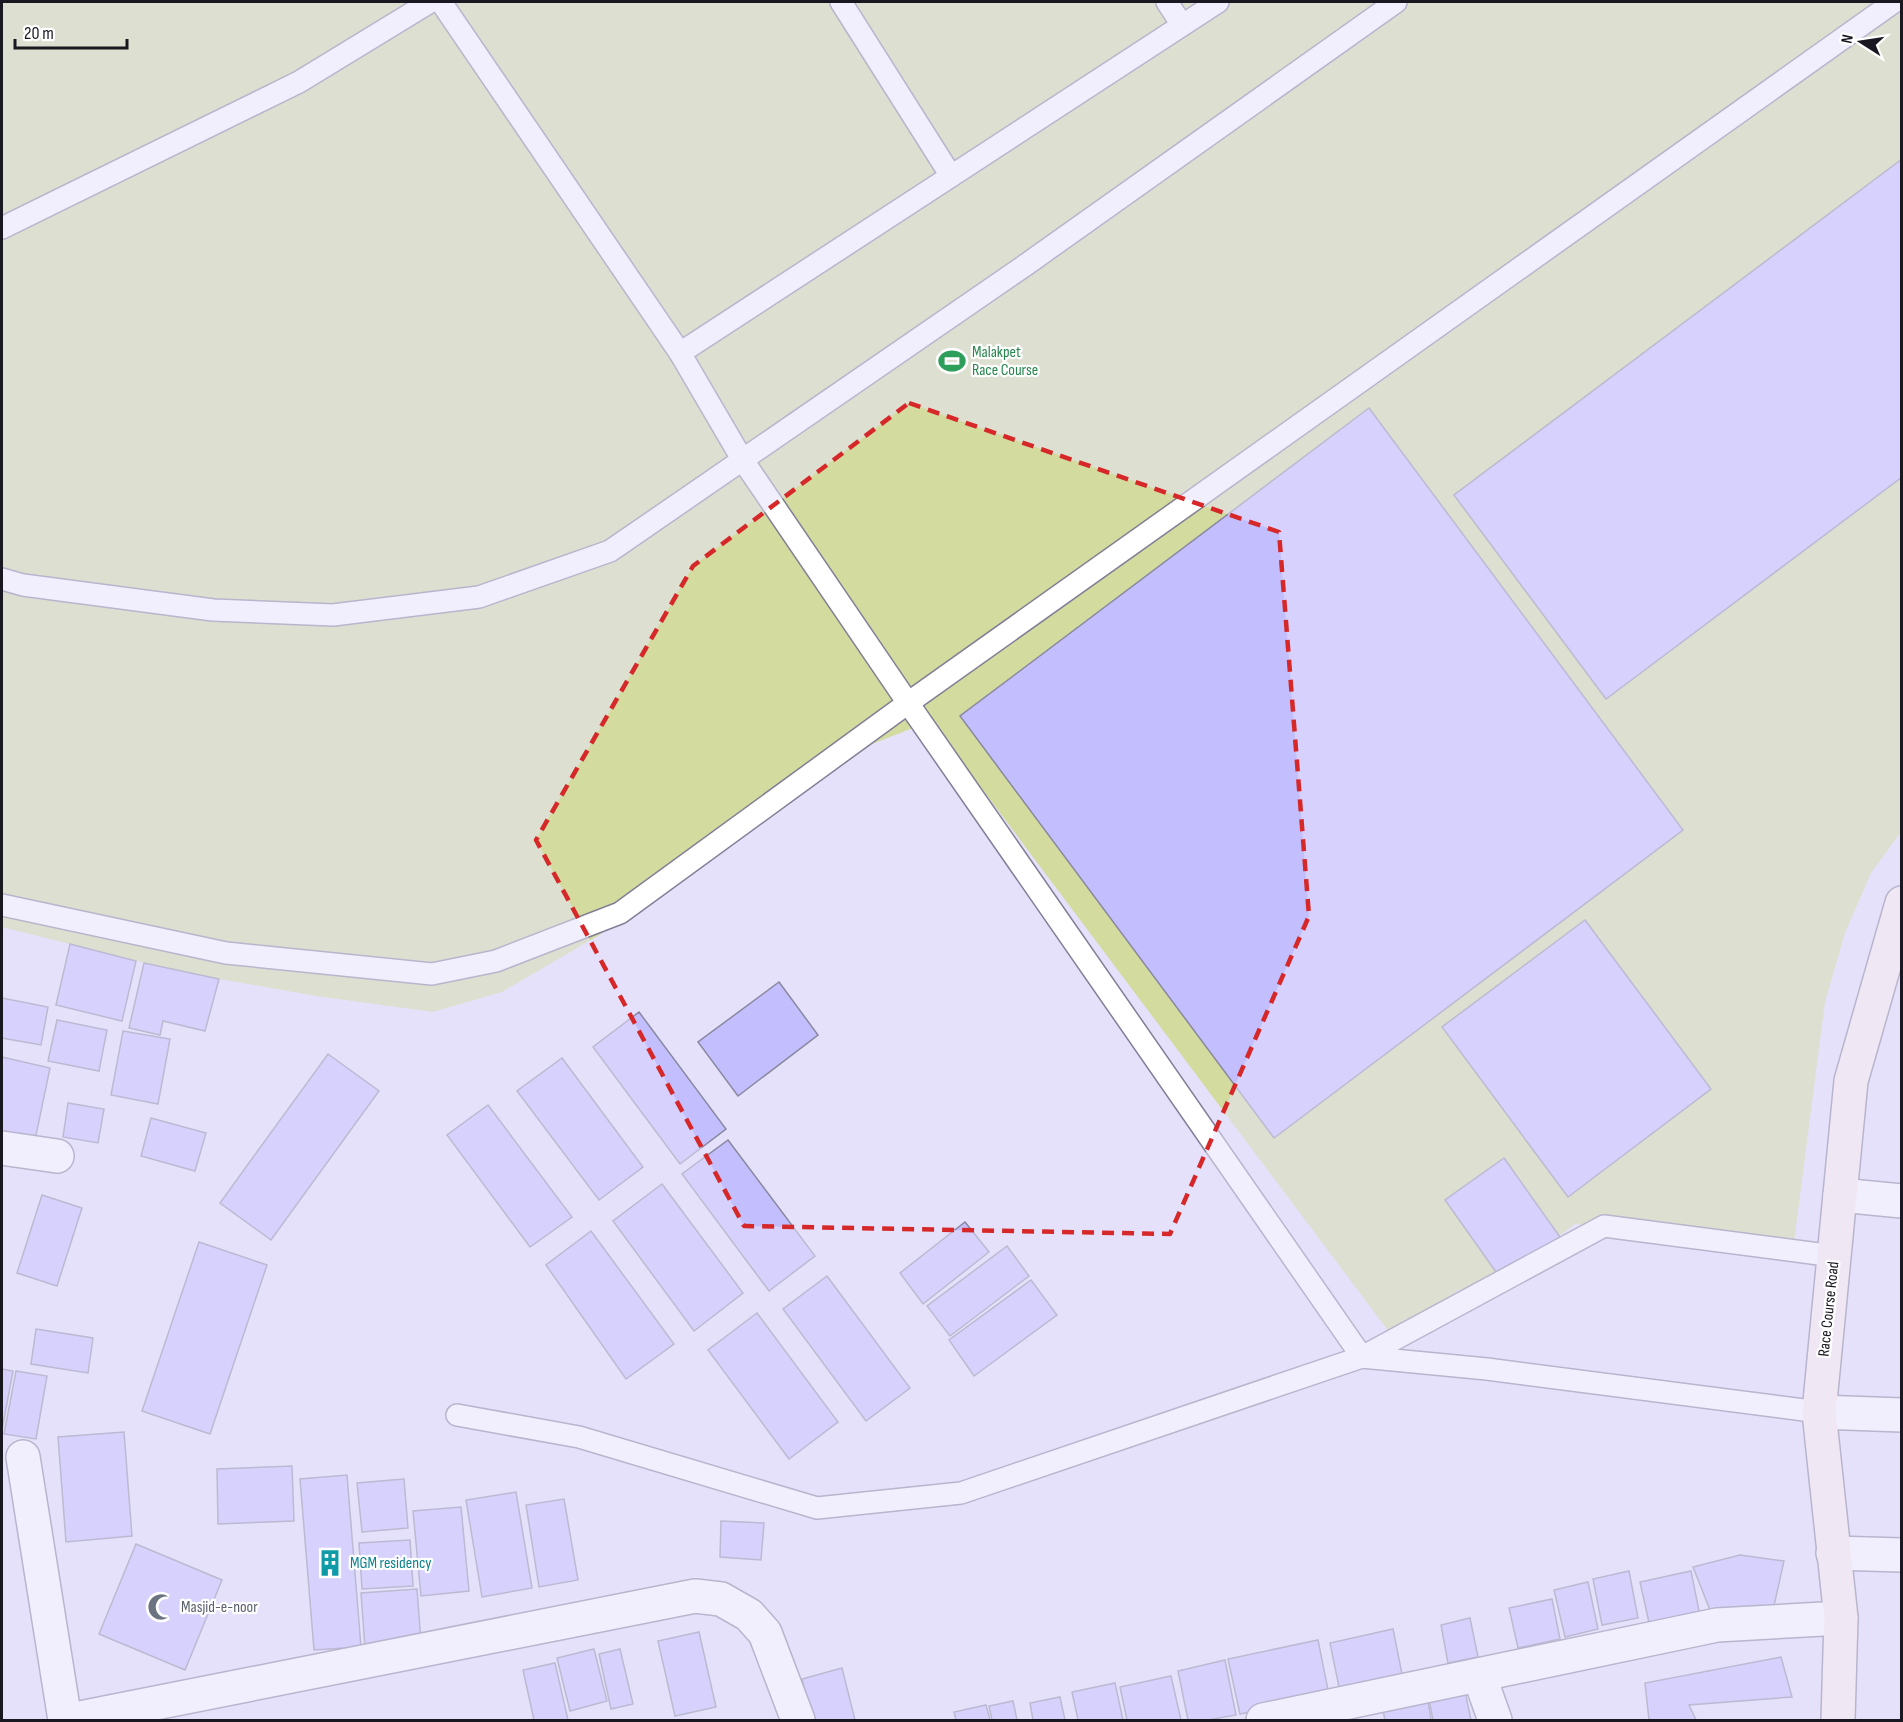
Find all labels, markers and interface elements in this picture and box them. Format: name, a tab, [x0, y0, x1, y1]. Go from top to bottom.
scale bar	[15, 12, 128, 50]
north arrow	[1831, 12, 1891, 72]
text: 20 m	[24, 23, 54, 44]
text: N	[1838, 33, 1858, 45]
place label: Malakpet Race Course	[972, 343, 1038, 380]
sports icon: Malakpet Race Course	[937, 346, 967, 376]
street label: Race Course Road	[1815, 1261, 1843, 1357]
building icon: MGM residency	[315, 1548, 345, 1578]
place label: MGM residency	[350, 1554, 432, 1573]
mosque icon: Masjid-e-noor	[146, 1592, 176, 1622]
place label: Masjid-e-noor	[181, 1598, 258, 1617]

